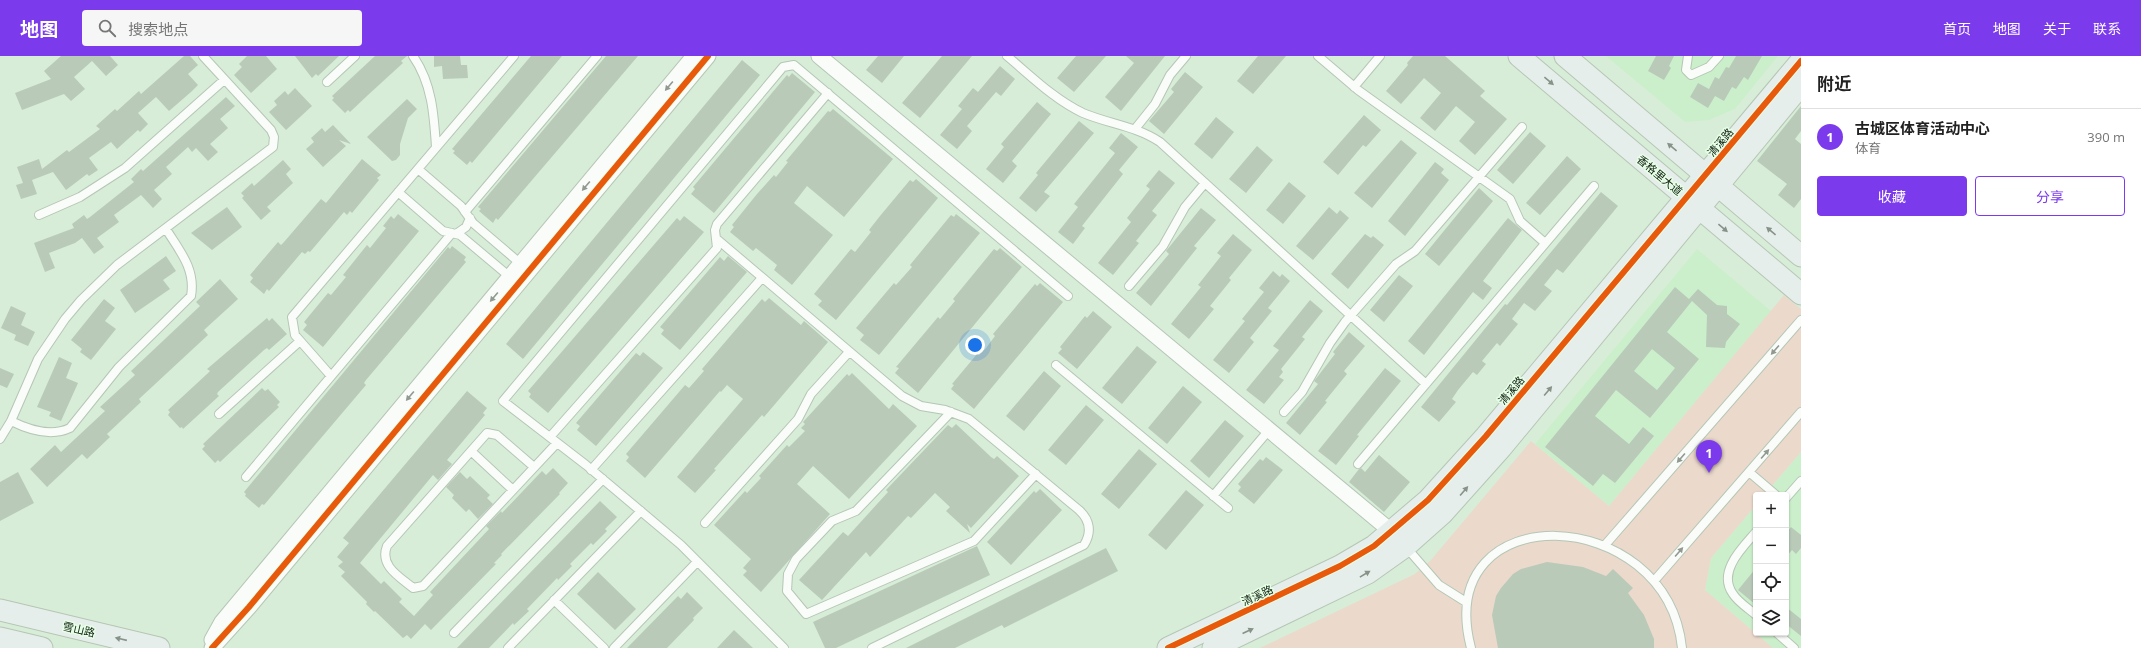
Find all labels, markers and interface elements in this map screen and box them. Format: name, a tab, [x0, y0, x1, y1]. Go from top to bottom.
search box	[82, 10, 362, 46]
text: 地图	[20, 16, 58, 42]
icon: search	[96, 17, 118, 39]
text: 搜索地点	[128, 19, 188, 39]
text: 首页	[1943, 19, 1971, 38]
text: 地图	[1993, 19, 2021, 38]
text: 关于	[2043, 19, 2071, 38]
text: 联系	[2093, 19, 2121, 38]
text: 附近	[1817, 72, 1851, 95]
one-way arrow	[1545, 76, 1554, 85]
one-way arrow	[664, 81, 673, 91]
text: 古城区体育活动中心	[1855, 118, 1990, 138]
street label: 清溪路	[1704, 125, 1736, 159]
text: 1	[1826, 128, 1834, 146]
text: 390 m	[2087, 128, 2125, 146]
text: 体育	[1855, 139, 1881, 157]
one-way arrow	[1667, 142, 1677, 151]
street label: 香格里大道	[1634, 152, 1686, 198]
button: 收藏	[1817, 176, 1967, 216]
button: 分享	[1975, 176, 2125, 216]
one-way arrow	[581, 181, 590, 191]
one-way arrow	[1718, 224, 1729, 233]
one-way arrow	[1766, 226, 1777, 235]
one-way arrow	[489, 291, 498, 302]
your location	[965, 335, 985, 355]
one-way arrow	[1771, 344, 1780, 355]
street label: 清溪路	[1495, 373, 1527, 407]
one-way arrow	[1543, 386, 1552, 397]
one-way arrow	[406, 391, 415, 402]
pin: 1	[1696, 440, 1722, 473]
one-way arrow	[1760, 449, 1769, 459]
one-way arrow	[1676, 453, 1685, 463]
one-way arrow	[1459, 486, 1468, 496]
map controls	[1753, 492, 1789, 636]
button: +	[1753, 492, 1789, 528]
button: −	[1753, 528, 1789, 564]
one-way arrow	[1675, 547, 1684, 557]
button: locate	[1753, 564, 1789, 600]
one-way arrow	[1359, 571, 1371, 578]
street label: 清溪路	[1239, 581, 1275, 609]
button: layers	[1753, 600, 1789, 636]
street label: 雪山路	[61, 618, 97, 640]
one-way arrow	[1242, 628, 1254, 634]
one-way arrow	[115, 636, 127, 642]

